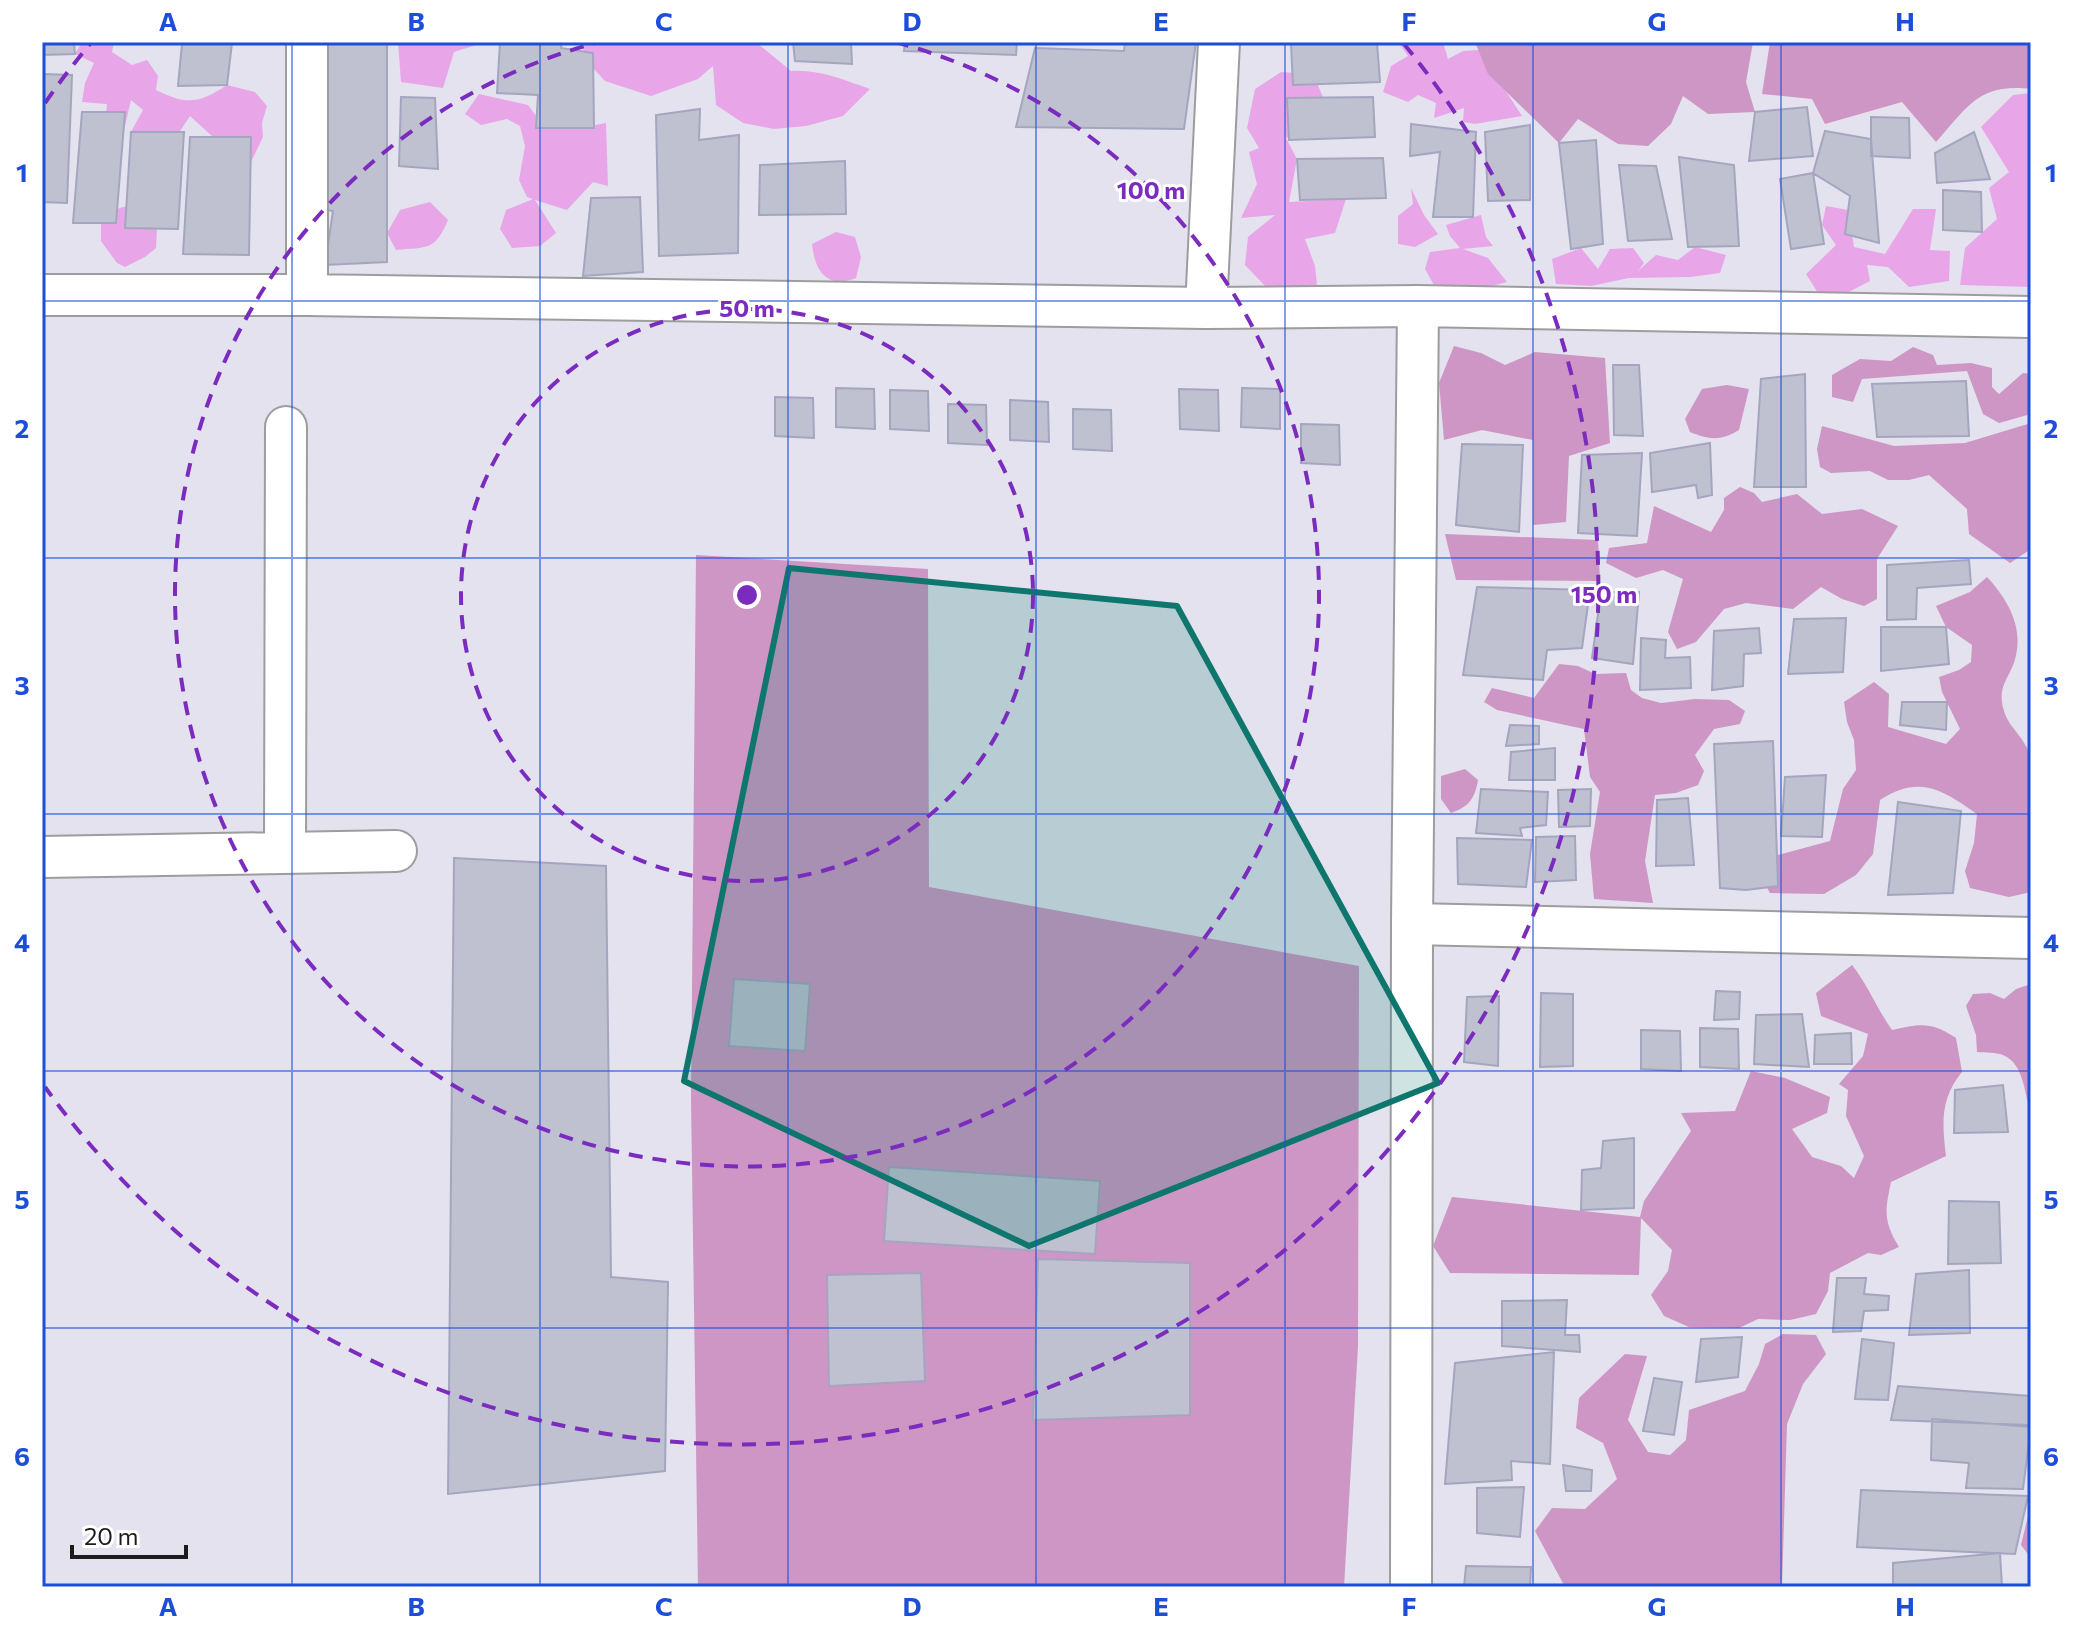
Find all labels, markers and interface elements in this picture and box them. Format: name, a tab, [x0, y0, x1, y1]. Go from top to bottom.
text: A	[159, 5, 178, 36]
text: B	[407, 5, 425, 36]
text: C	[655, 5, 673, 36]
text: D	[902, 5, 922, 36]
text: E	[1153, 5, 1169, 36]
text: F	[1401, 5, 1417, 36]
text: G	[1648, 5, 1666, 36]
text: H	[1895, 5, 1915, 36]
text: 1	[16, 156, 28, 187]
text: 1	[2045, 156, 2057, 187]
text: 100 m	[1117, 175, 1185, 204]
text: 50 m	[719, 293, 775, 322]
text: 2	[15, 412, 29, 443]
text: 2	[2044, 412, 2058, 443]
text: 150 m	[1571, 579, 1637, 608]
centre of rings	[733, 581, 761, 609]
text: 3	[14, 669, 30, 700]
text: 3	[2043, 669, 2059, 700]
text: 4	[14, 926, 30, 957]
text: 4	[2043, 926, 2059, 957]
text: 5	[14, 1183, 30, 1214]
text: 5	[2043, 1183, 2059, 1214]
text: 6	[14, 1440, 30, 1471]
text: 6	[2043, 1440, 2059, 1471]
scale bar	[72, 1509, 186, 1559]
text: 20 m	[84, 1521, 138, 1550]
text: A	[159, 1590, 178, 1621]
text: B	[407, 1590, 425, 1621]
text: C	[655, 1590, 673, 1621]
text: D	[902, 1590, 922, 1621]
text: E	[1153, 1590, 1169, 1621]
text: F	[1401, 1590, 1417, 1621]
text: G	[1648, 1590, 1666, 1621]
text: H	[1895, 1590, 1915, 1621]

